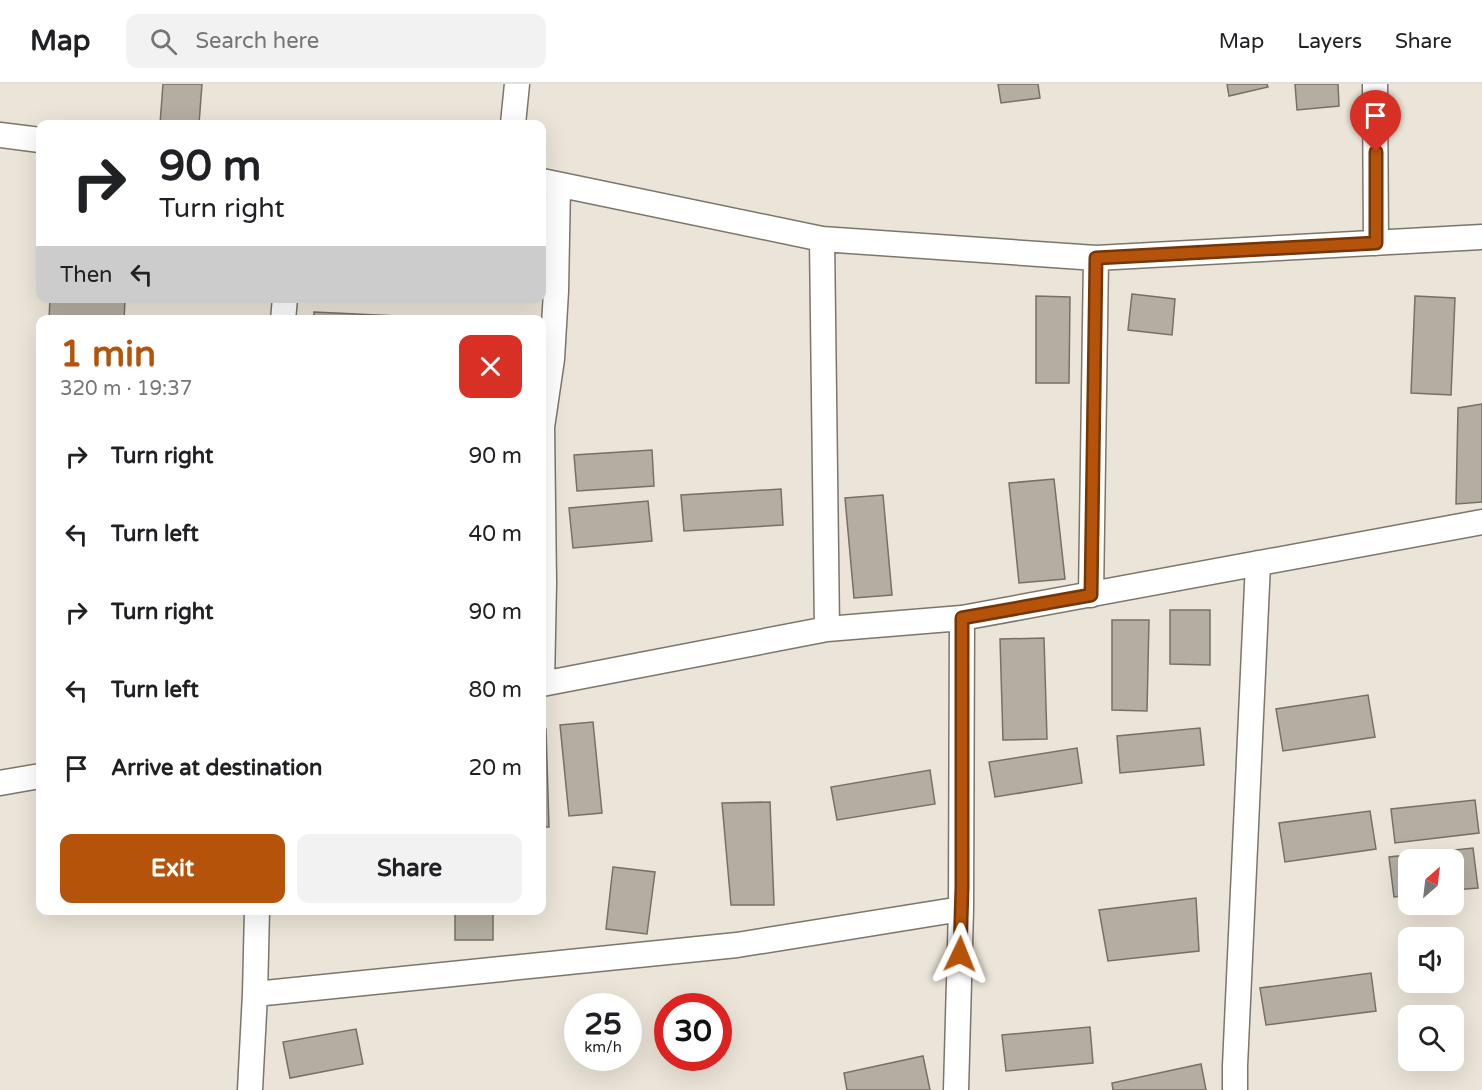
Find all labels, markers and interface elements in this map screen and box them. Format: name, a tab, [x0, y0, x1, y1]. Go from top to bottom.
search box	[126, 14, 546, 68]
text: Map	[30, 24, 90, 58]
icon: search	[147, 25, 180, 58]
text: Search here	[195, 28, 319, 54]
text: Map	[1219, 29, 1264, 54]
text: Layers	[1297, 29, 1362, 54]
text: Share	[1395, 29, 1452, 54]
pin	[1350, 90, 1401, 152]
icon: arrive	[1359, 99, 1392, 132]
text: 90 m	[159, 141, 261, 192]
icon: right	[60, 144, 138, 222]
text: Turn right	[159, 192, 285, 225]
icon: left	[125, 258, 158, 291]
text: Then	[60, 262, 113, 288]
text: 1 min	[60, 333, 156, 376]
button: close	[459, 335, 522, 398]
text: 320 m · 19:37	[60, 377, 192, 401]
icon: right	[60, 440, 93, 473]
text: Turn right	[111, 443, 213, 469]
text: 90 m	[468, 443, 522, 469]
icon: left	[60, 518, 93, 551]
text: Turn left	[111, 521, 199, 547]
text: 40 m	[468, 521, 522, 547]
icon: right	[60, 596, 93, 629]
text: Turn right	[111, 599, 213, 625]
text: 90 m	[468, 599, 522, 625]
icon: left	[60, 674, 93, 707]
text: Turn left	[111, 677, 199, 703]
text: 80 m	[468, 677, 522, 703]
icon: arrive	[60, 752, 93, 785]
text: Arrive at destination	[111, 755, 322, 781]
text: 20 m	[468, 755, 522, 781]
button: Exit	[60, 834, 285, 903]
button: Share	[297, 834, 522, 903]
north arrow	[1398, 849, 1464, 915]
map controls	[1398, 849, 1464, 1071]
position arrow	[928, 922, 992, 986]
button: sound	[1398, 927, 1464, 993]
speed limit sign: 30	[654, 993, 732, 1071]
button: search	[1398, 1005, 1464, 1071]
text: 25	[584, 1006, 622, 1043]
text: km/h	[584, 1038, 622, 1056]

